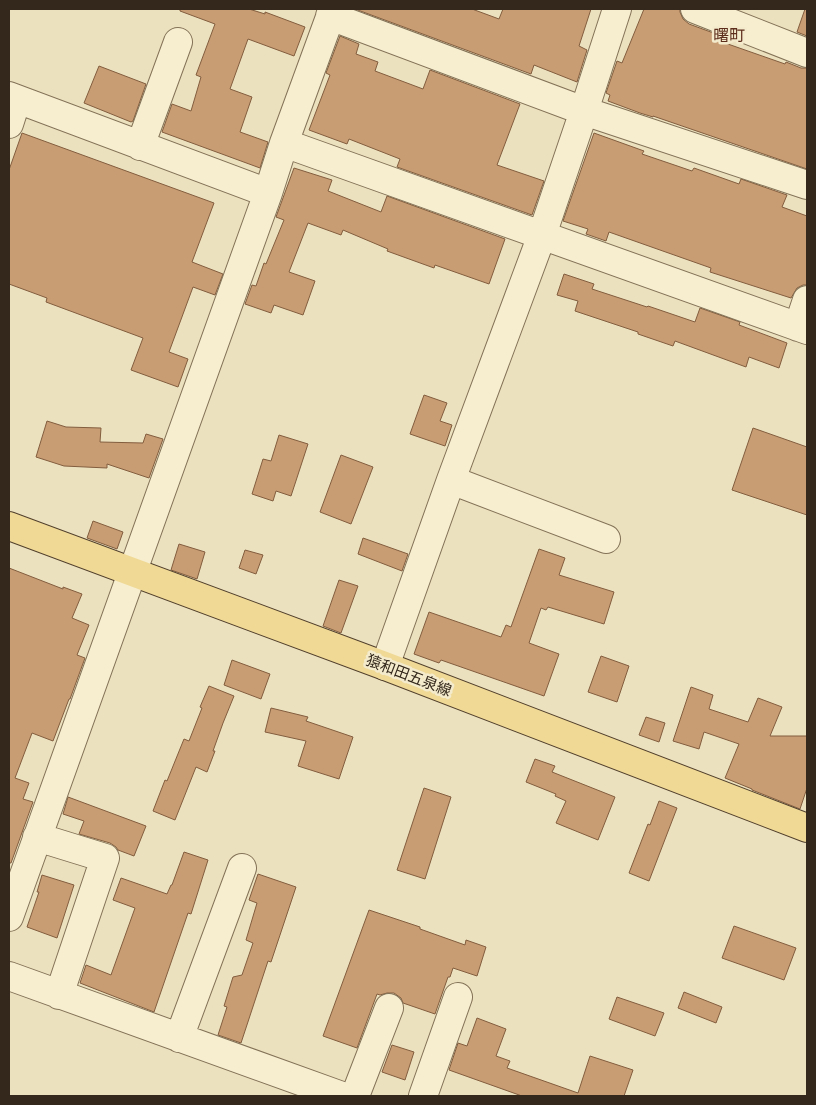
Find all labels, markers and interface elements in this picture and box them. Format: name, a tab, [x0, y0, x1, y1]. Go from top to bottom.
district label: 曙町	[713, 24, 745, 46]
street label: 猿和田五泉線	[363, 649, 455, 701]

